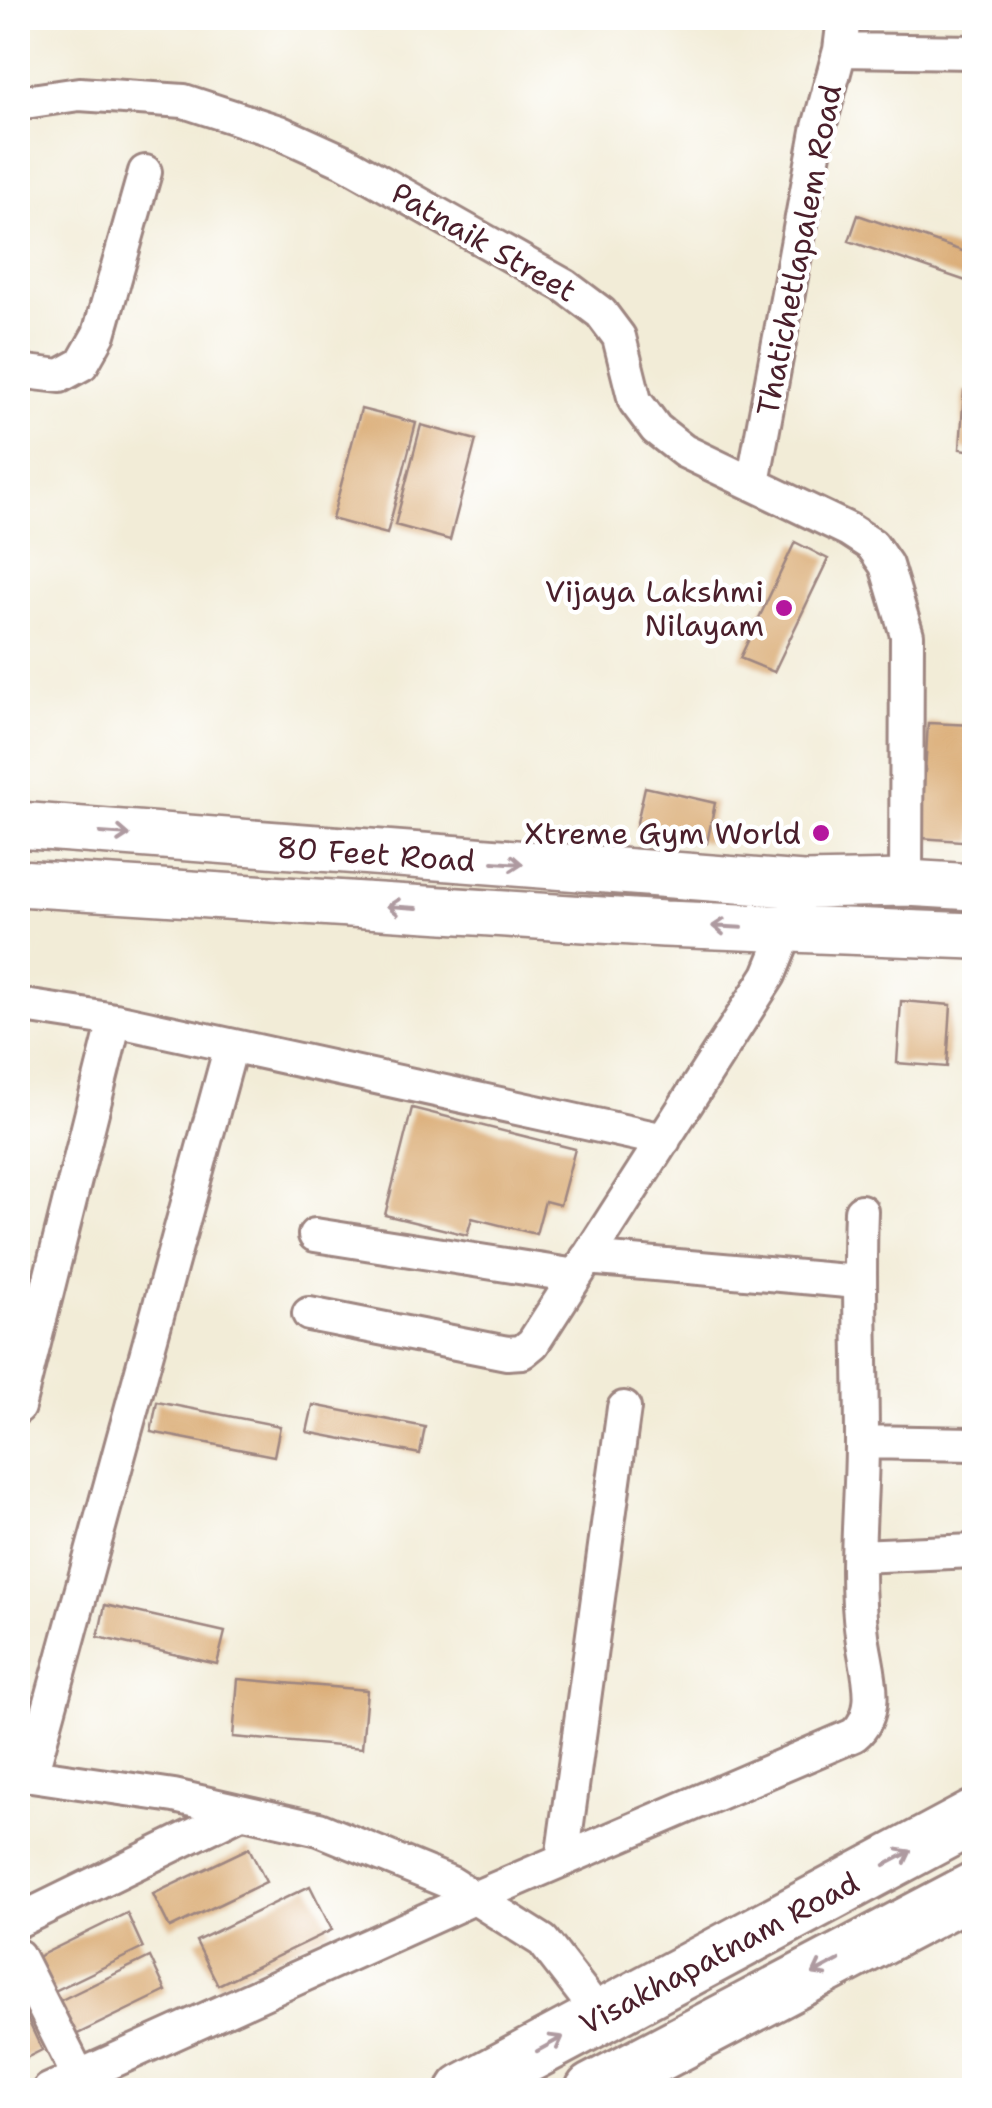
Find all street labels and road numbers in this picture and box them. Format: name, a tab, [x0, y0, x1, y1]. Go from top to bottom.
street label: Thatichetlapalem Road	[747, 81, 851, 419]
street label: Patnaik Street	[384, 172, 584, 312]
street label: 80 Feet Road	[275, 827, 477, 881]
street label: Visakhapatnam Road	[572, 1862, 866, 2044]

